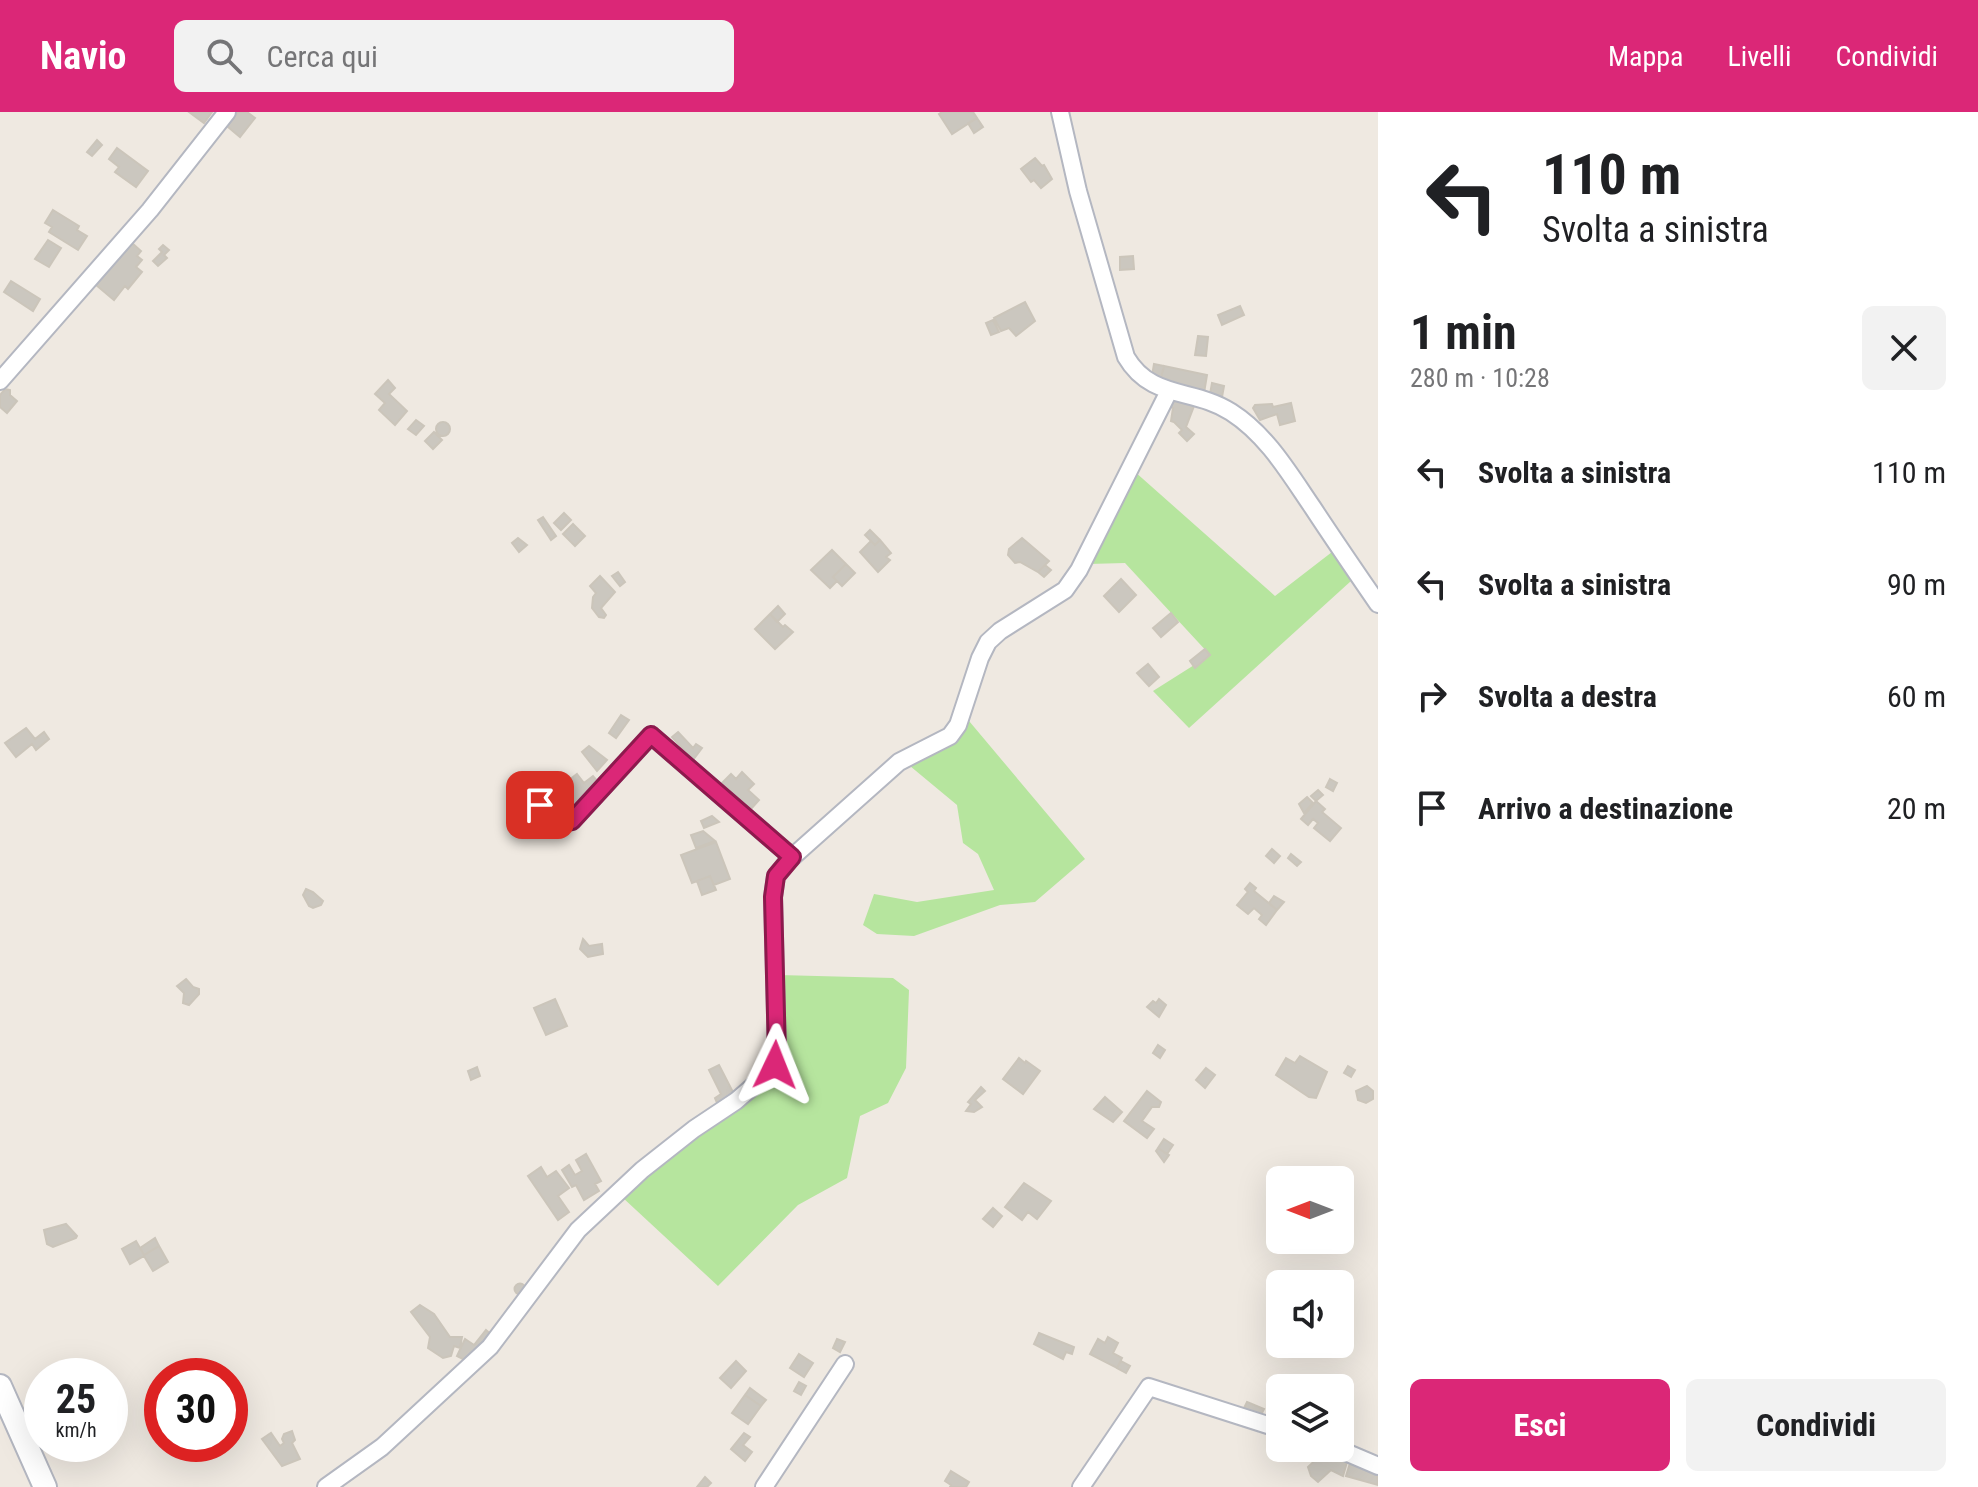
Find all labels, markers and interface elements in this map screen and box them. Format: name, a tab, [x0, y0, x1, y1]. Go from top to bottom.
search box	[174, 20, 734, 92]
text: Navio	[40, 34, 126, 78]
icon: search	[202, 34, 246, 78]
text: Cerca qui	[266, 39, 378, 74]
text: Mappa	[1608, 40, 1684, 73]
text: Livelli	[1728, 40, 1791, 73]
text: Condividi	[1835, 40, 1938, 73]
text: 110 m	[1542, 142, 1681, 208]
icon: left	[1410, 144, 1514, 248]
text: Svolta a sinistra	[1542, 209, 1769, 251]
text: 1 min	[1410, 304, 1517, 361]
button: close	[1862, 306, 1946, 390]
text: 280 m · 10:28	[1410, 363, 1550, 393]
icon: left	[1410, 450, 1454, 494]
text: Svolta a sinistra	[1478, 455, 1671, 490]
text: 110 m	[1872, 455, 1946, 490]
icon: left	[1410, 562, 1454, 606]
text: Svolta a sinistra	[1478, 567, 1671, 602]
text: 90 m	[1887, 567, 1946, 602]
icon: right	[1410, 674, 1454, 718]
text: Svolta a destra	[1478, 679, 1657, 714]
text: 60 m	[1887, 679, 1946, 714]
pin	[506, 771, 574, 839]
icon: arrive	[518, 783, 562, 827]
icon: arrive	[1410, 786, 1454, 830]
text: Arrivo a destinazione	[1478, 791, 1733, 826]
text: 20 m	[1887, 791, 1946, 826]
position arrow	[733, 1023, 817, 1107]
north arrow	[1266, 1166, 1354, 1254]
map controls	[1266, 1166, 1354, 1462]
button: sound	[1266, 1270, 1354, 1358]
speed limit sign: 30	[144, 1358, 248, 1462]
button: layers	[1266, 1374, 1354, 1462]
text: 25	[56, 1376, 96, 1423]
button: Esci	[1410, 1379, 1670, 1471]
button: Condividi	[1686, 1379, 1946, 1471]
text: km/h	[55, 1418, 97, 1442]

